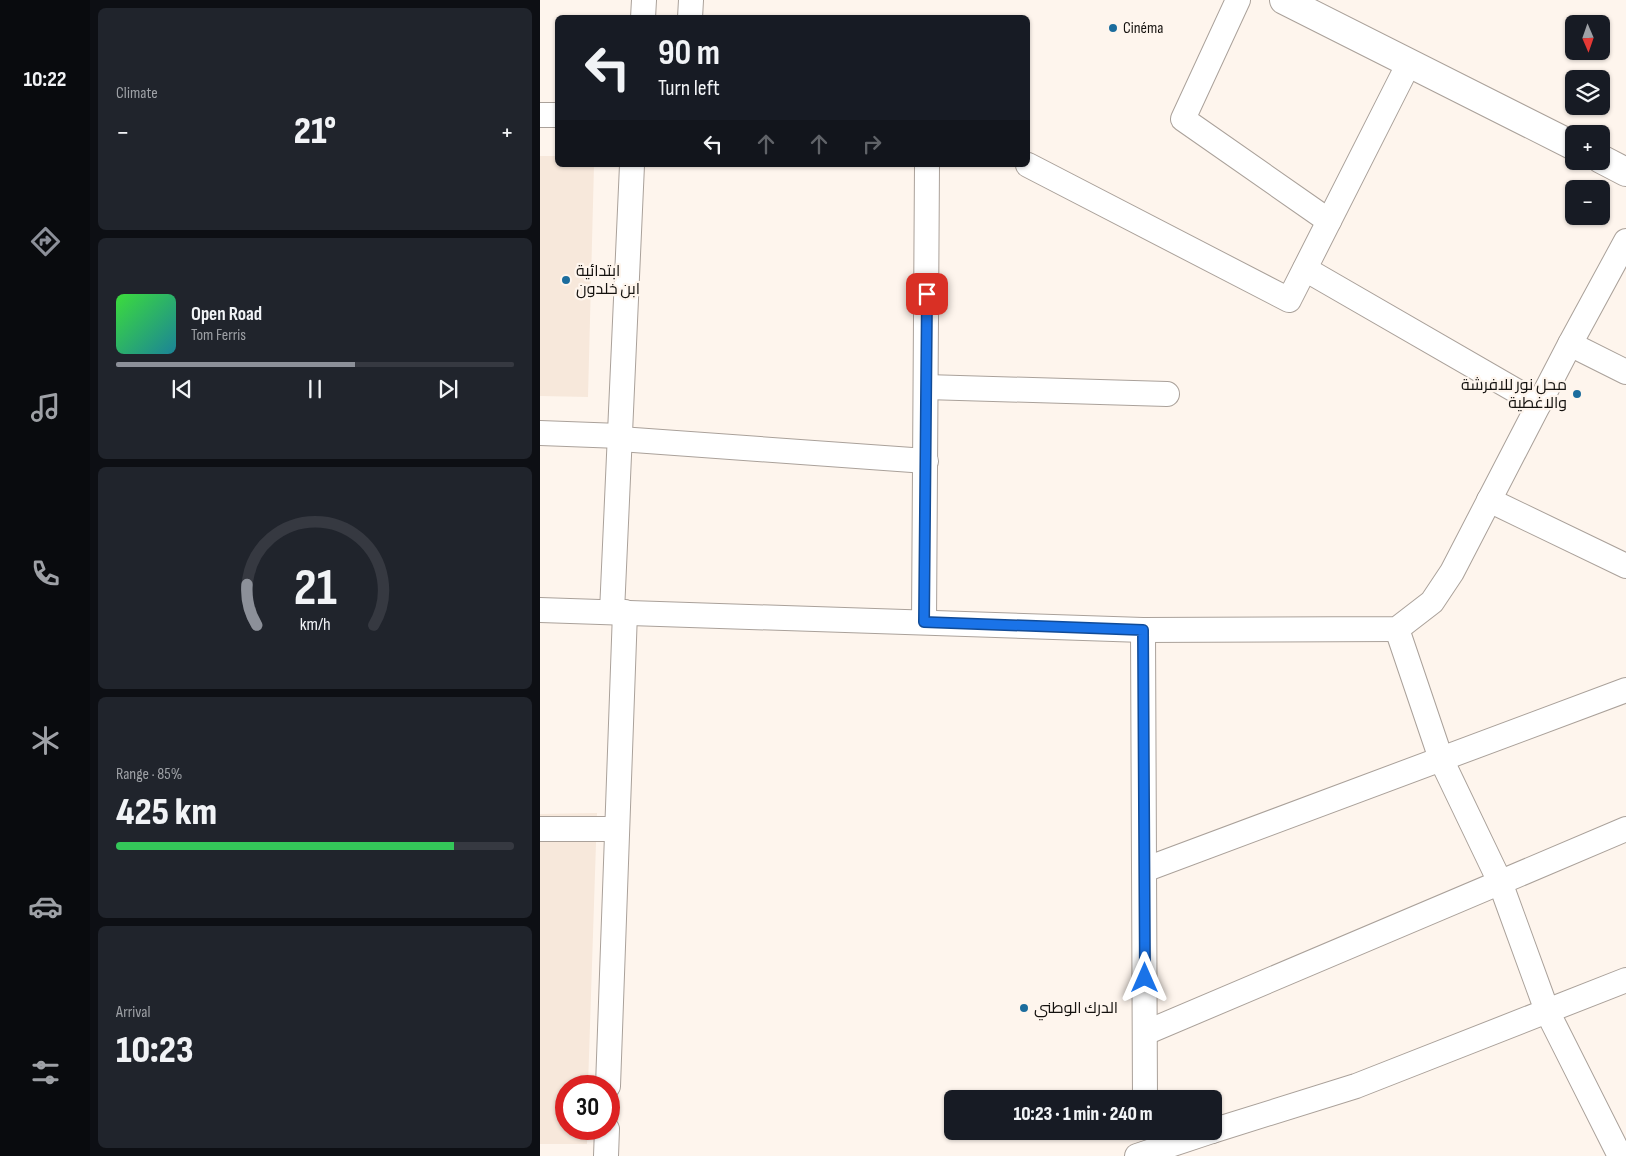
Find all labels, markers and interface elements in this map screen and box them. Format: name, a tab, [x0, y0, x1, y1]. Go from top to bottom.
north arrow	[1565, 15, 1610, 60]
map controls	[1565, 15, 1610, 225]
place label: Cinéma	[1123, 19, 1163, 38]
marker: Cinéma	[1107, 22, 1119, 34]
text: 90 m	[658, 32, 720, 75]
icon: left	[575, 35, 640, 100]
text: 10:22	[23, 66, 67, 93]
button: layers	[1565, 70, 1610, 115]
text: Turn left	[658, 75, 720, 102]
text: Climate	[116, 84, 158, 103]
text: 21°	[294, 109, 336, 154]
text: −	[116, 116, 130, 149]
text: +	[500, 116, 514, 149]
button: +	[1565, 125, 1610, 170]
icon: left	[699, 130, 727, 158]
icon: ahead	[752, 130, 780, 158]
icon: ahead	[805, 130, 833, 158]
icon: right	[858, 130, 886, 158]
button: −	[1565, 180, 1610, 225]
icon: directions	[28, 224, 63, 259]
place label: ابتدائية ابن خلدون	[576, 262, 640, 299]
pin	[906, 273, 948, 315]
marker: ابتدائية ابن خلدون	[560, 274, 572, 286]
icon: arrive	[913, 280, 941, 308]
text: Open Road	[191, 303, 262, 326]
text: Tom Ferris	[191, 326, 246, 345]
icon: previous	[168, 375, 196, 403]
icon: pause	[301, 375, 329, 403]
icon: next	[434, 375, 462, 403]
place label: محل نور للافرشة والاغطية	[1461, 376, 1567, 413]
marker: محل نور للافرشة والاغطية	[1571, 388, 1583, 400]
icon: music	[28, 390, 63, 425]
icon: phone	[28, 556, 63, 591]
text: 21	[293, 557, 337, 620]
text: km/h	[300, 614, 330, 635]
icon: climate	[28, 723, 63, 758]
text: Range · 85%	[116, 765, 182, 784]
text: 425 km	[116, 790, 217, 835]
icon: car	[28, 889, 63, 924]
position arrow	[1118, 951, 1170, 1003]
place label: الدرك الوطني	[1034, 999, 1118, 1021]
marker: الدرك الوطني	[1018, 1002, 1030, 1014]
text: Arrival	[116, 1003, 150, 1022]
text: 10:23	[116, 1028, 193, 1073]
icon: filters	[28, 1055, 63, 1090]
speed limit sign: 30	[555, 1075, 620, 1140]
text: 10:23 · 1 min · 240 m	[1013, 1103, 1153, 1126]

